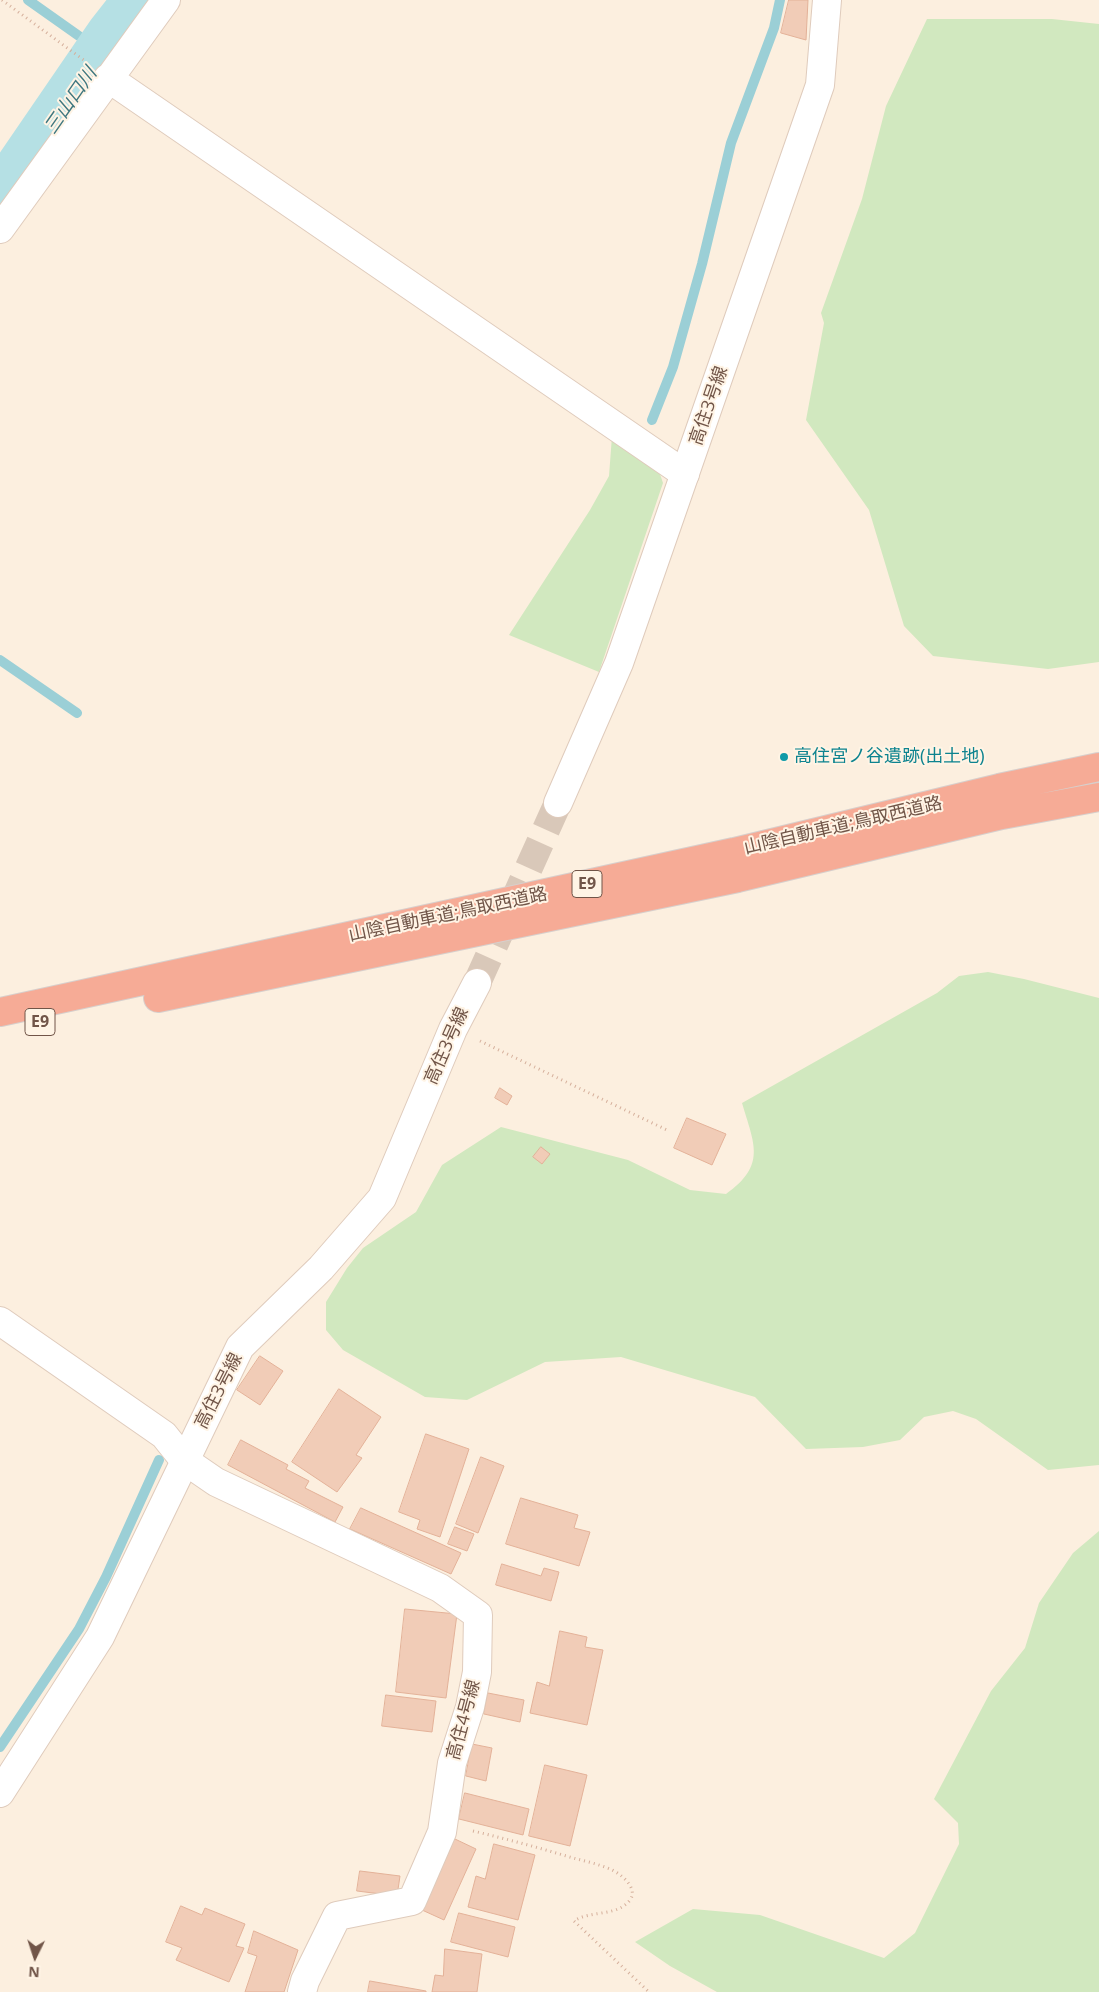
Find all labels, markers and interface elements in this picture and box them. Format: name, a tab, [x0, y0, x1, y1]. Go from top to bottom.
water label: 三山口川	[40, 63, 102, 139]
street label: 高住3号線	[685, 364, 733, 448]
place label: 高住宮ノ谷遺跡(出土地)	[794, 746, 985, 768]
marker: 高住宮ノ谷遺跡(出土地)	[778, 751, 790, 763]
street label: 山陰自動車道;鳥取西道路	[742, 793, 944, 859]
road number: E9	[572, 871, 602, 898]
street label: 山陰自動車道;鳥取西道路	[347, 883, 549, 947]
street label: 高住3号線	[420, 1004, 474, 1088]
road number: E9	[25, 1009, 55, 1036]
street label: 高住3号線	[191, 1349, 247, 1433]
street label: 高住4号線	[443, 1677, 485, 1763]
north arrow	[10, 1932, 60, 1982]
text: N	[28, 1963, 40, 1982]

